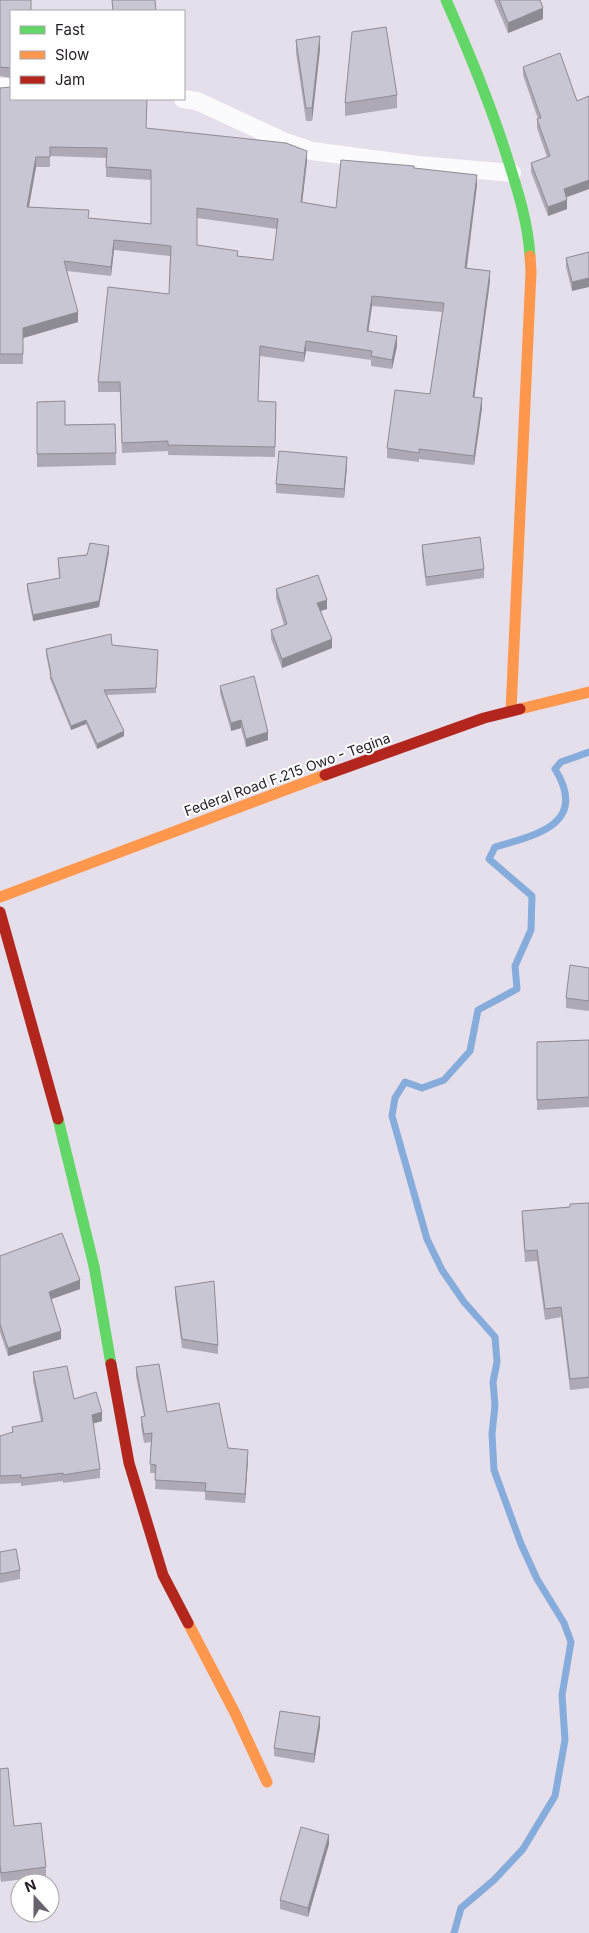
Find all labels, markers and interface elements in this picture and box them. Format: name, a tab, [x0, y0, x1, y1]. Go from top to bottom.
legend	[10, 10, 185, 100]
text: Fast	[55, 20, 85, 39]
text: Slow	[55, 45, 89, 64]
text: Jam	[55, 70, 85, 89]
street label: Federal Road F.215 Owo - Tegina	[182, 729, 392, 819]
north arrow	[10, 1873, 60, 1923]
text: N	[22, 1876, 38, 1895]

